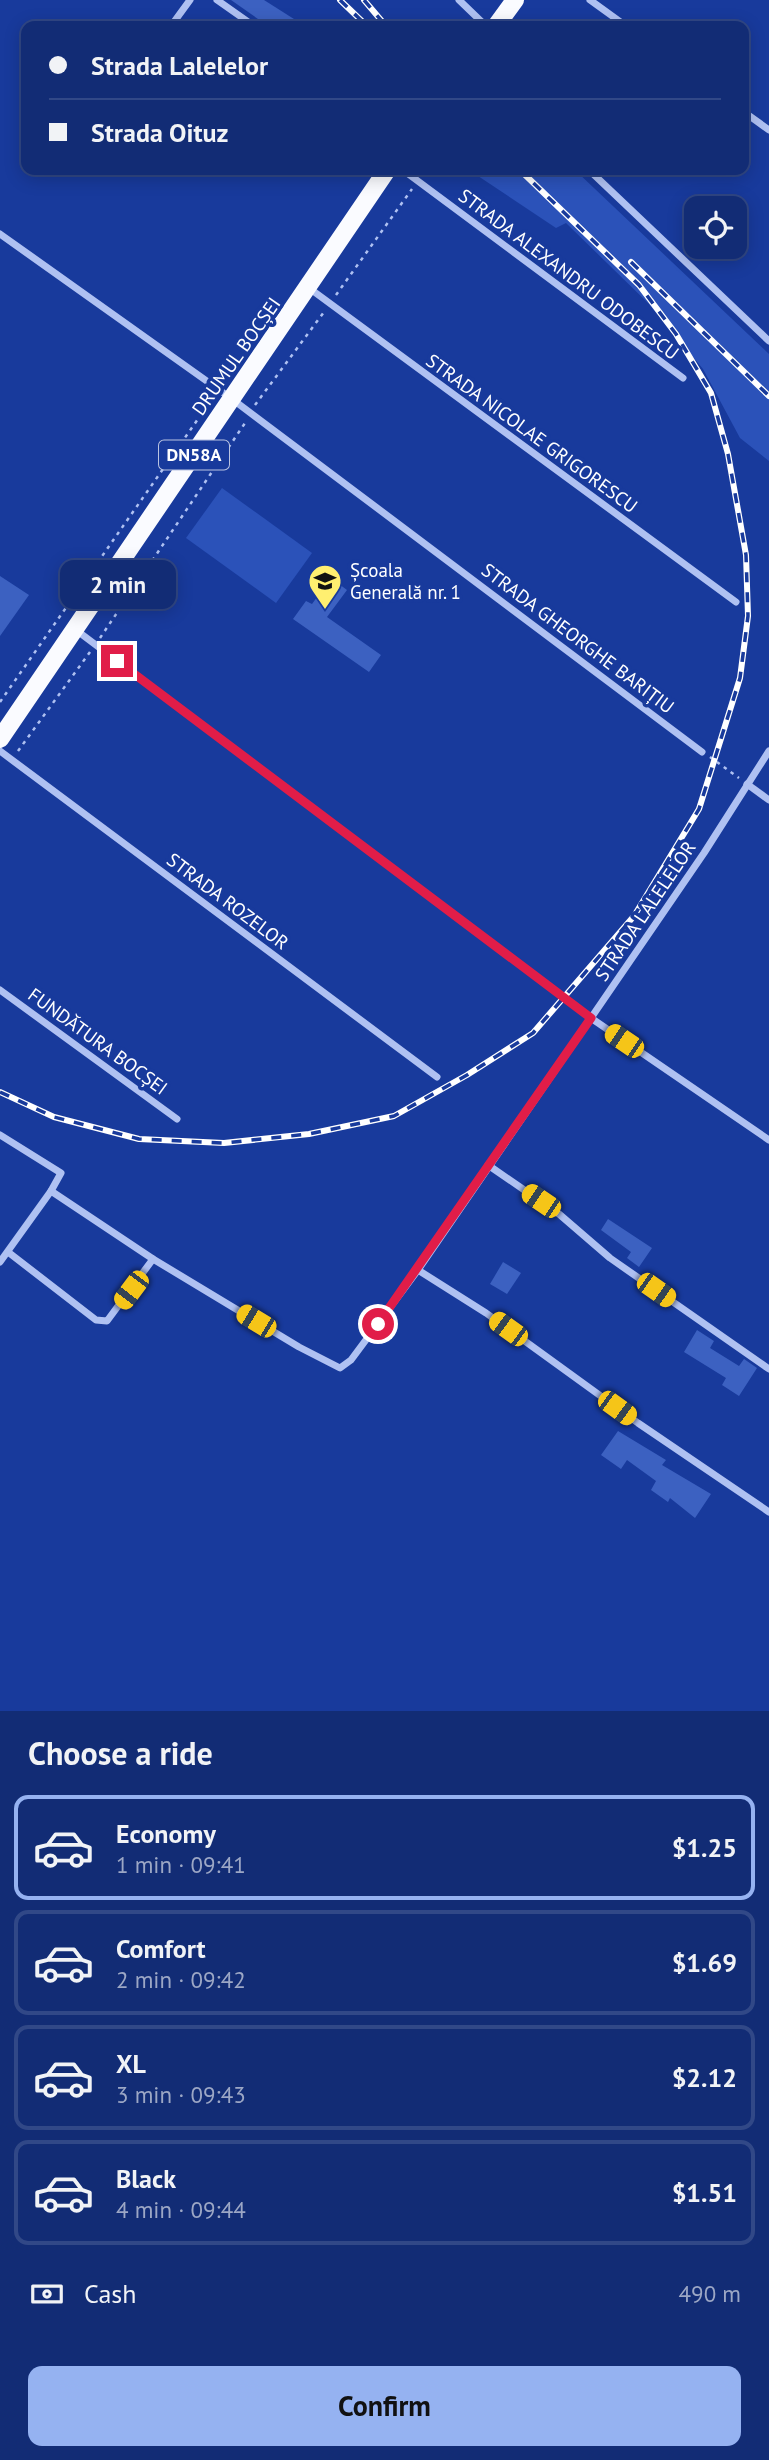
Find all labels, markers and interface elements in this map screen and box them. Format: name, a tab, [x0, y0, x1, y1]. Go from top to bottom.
text: Strada Lalelelor	[91, 49, 268, 82]
text: Strada Oituz	[91, 116, 228, 149]
street label: STRADA ALEXANDRU ODOBESCU	[454, 183, 684, 365]
map controls	[684, 196, 747, 259]
button: locate	[684, 196, 747, 259]
street label: DRUMUL BOCȘEI	[186, 292, 286, 420]
street label: STRADA NICOLAE GRIGORESCU	[421, 348, 643, 518]
road number: DN58A	[159, 440, 229, 470]
place label: Școala Generală nr. 1	[350, 558, 461, 604]
street label: STRADA GHEORGHE BARIȚIU	[477, 558, 679, 718]
callout: 2 min	[59, 560, 175, 608]
school or university icon: Școala Generală nr. 1	[306, 562, 344, 611]
text: 2 min	[90, 570, 146, 599]
route end	[101, 645, 133, 677]
street label: STRADA LALELELOR	[589, 836, 701, 986]
street label: STRADA ROZELOR	[162, 847, 294, 955]
street label: FUNDĂTURA BOCȘEI	[24, 982, 172, 1100]
car	[601, 1021, 648, 1061]
car	[518, 1181, 565, 1221]
car	[110, 1267, 153, 1313]
car	[633, 1269, 680, 1311]
car	[233, 1301, 280, 1341]
route start	[362, 1308, 394, 1340]
car	[485, 1308, 532, 1350]
car	[594, 1387, 641, 1429]
text: Choose a ride	[28, 1732, 213, 1774]
icon: car	[32, 1816, 95, 1879]
text: Economy	[116, 1817, 216, 1850]
text: $1.25	[672, 1831, 737, 1864]
text: 1 min · 09:41	[116, 1850, 246, 1879]
icon: car	[32, 1931, 95, 1994]
text: Comfort	[116, 1932, 206, 1965]
text: $1.69	[672, 1946, 737, 1979]
text: 2 min · 09:42	[116, 1965, 246, 1994]
icon: car	[32, 2046, 95, 2109]
text: XL	[116, 2047, 146, 2080]
text: $2.12	[672, 2061, 737, 2094]
text: 3 min · 09:43	[116, 2080, 246, 2109]
icon: car	[32, 2161, 95, 2224]
text: Black	[116, 2162, 176, 2195]
text: $1.51	[672, 2176, 737, 2209]
text: 4 min · 09:44	[116, 2195, 246, 2224]
icon: cash	[28, 2275, 66, 2313]
text: Cash	[84, 2277, 136, 2310]
text: 490 m	[679, 2279, 741, 2308]
button: Confirm	[28, 2366, 741, 2446]

